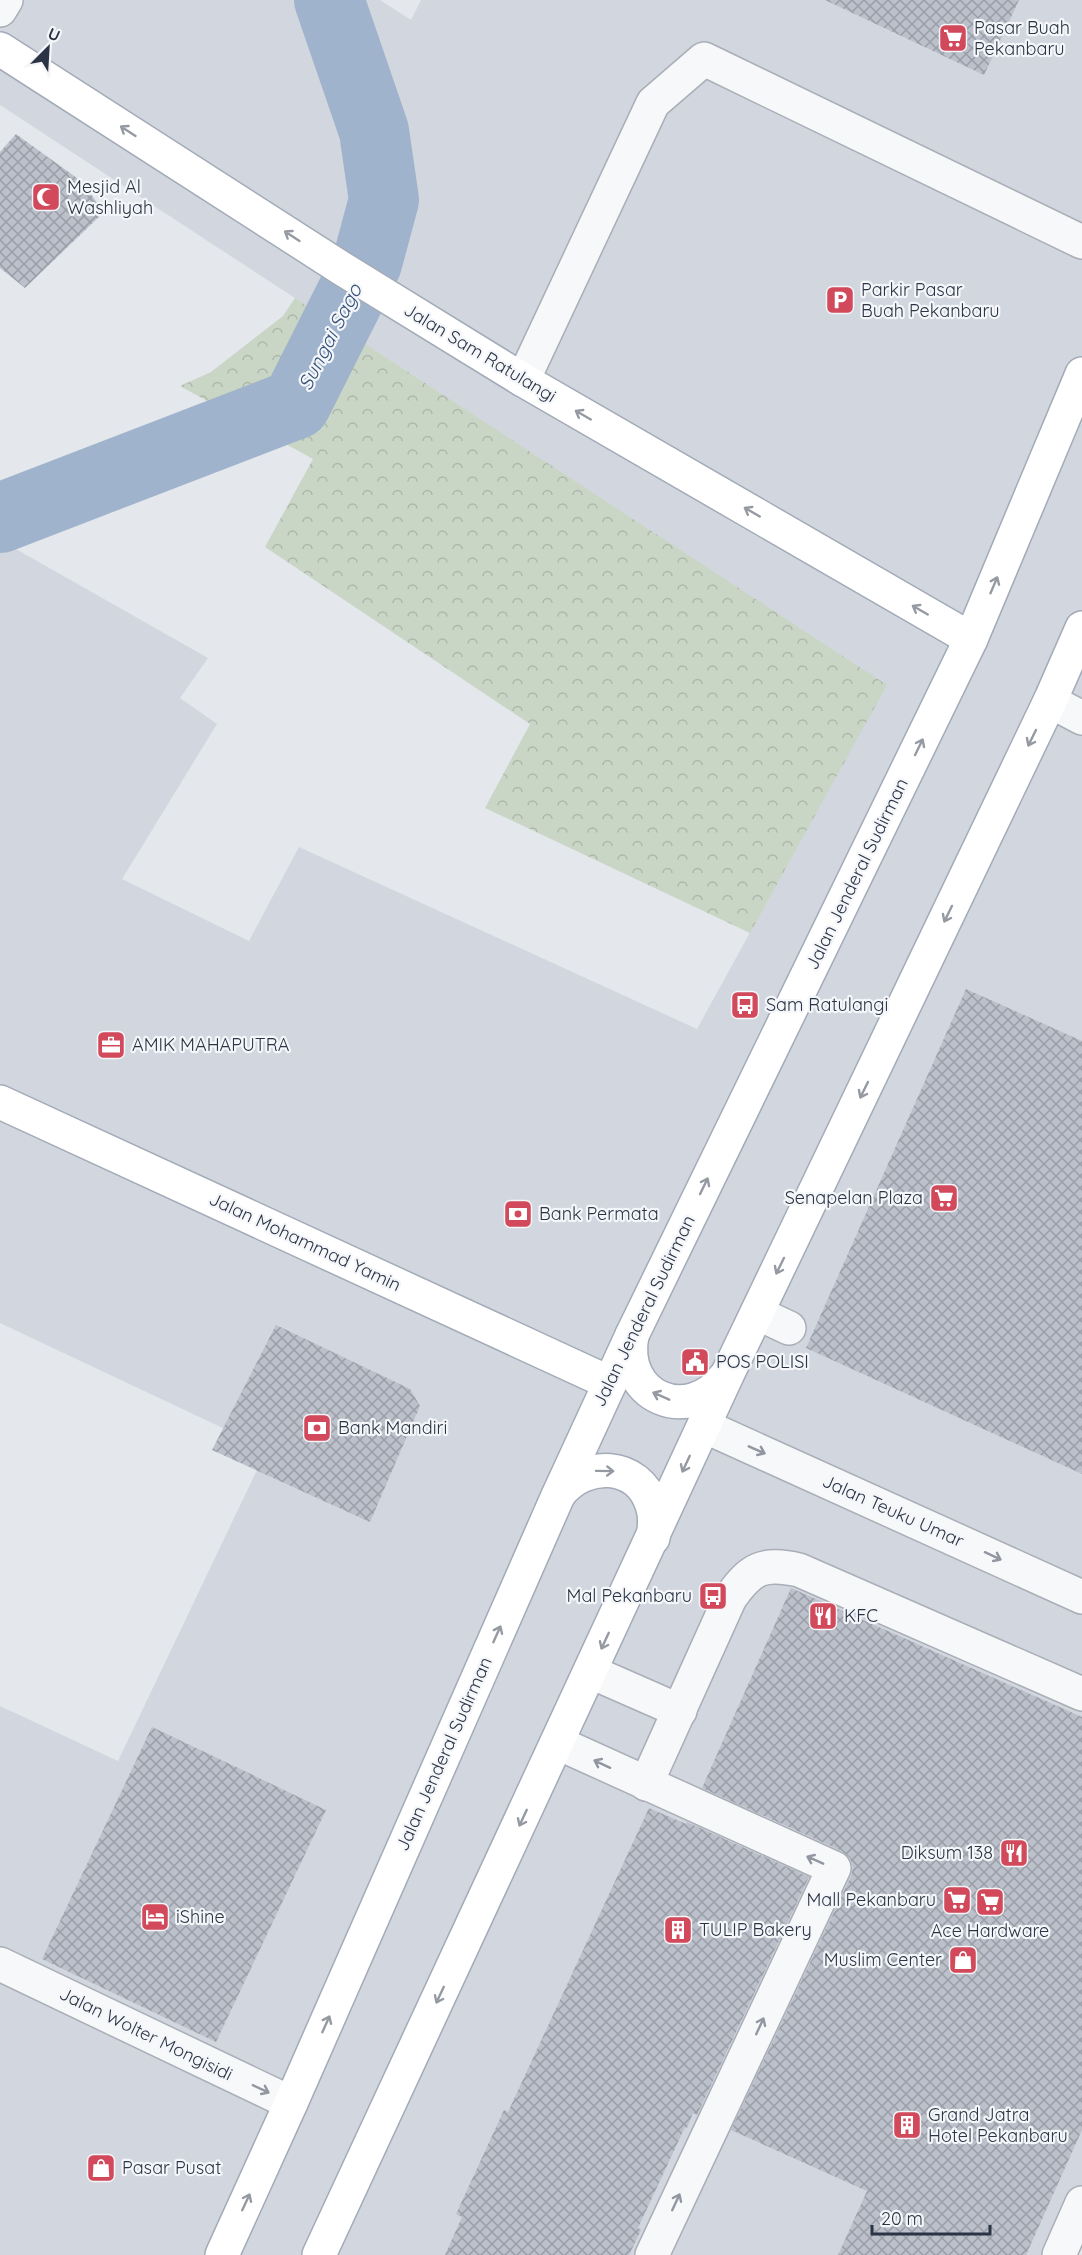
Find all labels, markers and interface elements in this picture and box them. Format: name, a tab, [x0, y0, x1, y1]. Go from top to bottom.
place label: Pasar Buah Pekanbaru	[974, 16, 1070, 60]
north arrow	[18, 18, 78, 78]
supermarket icon: Pasar Buah Pekanbaru	[937, 22, 969, 54]
text: U	[45, 23, 63, 46]
one-way arrow	[120, 125, 136, 137]
place label: Mesjid Al Washliyah	[67, 175, 153, 219]
mosque icon: Mesjid Al Washliyah	[30, 181, 62, 213]
one-way arrow	[284, 230, 301, 242]
place label: Parkir Pasar Buah Pekanbaru	[861, 278, 1000, 322]
water label: Sungai Sago	[292, 279, 367, 394]
parking icon: Parkir Pasar Buah Pekanbaru	[824, 284, 856, 316]
street label: Jalan Sam Ratulangi	[400, 298, 561, 407]
one-way arrow	[575, 408, 592, 420]
one-way arrow	[743, 506, 760, 518]
one-way arrow	[988, 577, 1000, 595]
one-way arrow	[912, 604, 929, 616]
one-way arrow	[1026, 729, 1037, 747]
one-way arrow	[913, 738, 925, 756]
street label: Jalan Jenderal Sudirman	[800, 774, 913, 973]
one-way arrow	[941, 905, 953, 923]
bus stop icon: Sam Ratulangi	[729, 989, 761, 1021]
place label: Sam Ratulangi	[766, 993, 888, 1016]
office icon: AMIK MAHAPUTRA	[95, 1029, 127, 1061]
place label: AMIK MAHAPUTRA	[132, 1033, 290, 1056]
one-way arrow	[857, 1081, 869, 1099]
one-way arrow	[699, 1178, 711, 1196]
supermarket icon: Senapelan Plaza	[928, 1182, 960, 1214]
place label: Senapelan Plaza	[785, 1186, 923, 1209]
street label: Jalan Mohammad Yamin	[206, 1187, 405, 1296]
bank icon: Bank Permata	[502, 1198, 534, 1230]
place label: Bank Permata	[539, 1202, 659, 1225]
street label: Jalan Jenderal Sudirman	[587, 1211, 700, 1410]
one-way arrow	[773, 1257, 785, 1275]
public building icon: POS POLISI	[679, 1346, 711, 1378]
place label: POS POLISI	[716, 1350, 809, 1373]
one-way arrow	[652, 1390, 670, 1402]
bank icon: Bank Mandiri	[301, 1412, 333, 1444]
place label: Bank Mandiri	[338, 1416, 447, 1439]
one-way arrow	[748, 1445, 766, 1456]
one-way arrow	[680, 1455, 692, 1473]
one-way arrow	[594, 1465, 614, 1477]
street label: Jalan Teuku Umar	[819, 1469, 968, 1552]
one-way arrow	[983, 1551, 1001, 1562]
bus stop icon: Mal Pekanbaru	[697, 1580, 729, 1612]
place label: Mal Pekanbaru	[567, 1584, 692, 1607]
restaurant icon: KFC	[807, 1600, 839, 1632]
place label: KFC	[844, 1604, 878, 1627]
one-way arrow	[492, 1625, 503, 1643]
one-way arrow	[598, 1632, 610, 1650]
street label: Jalan Jenderal Sudirman	[390, 1653, 497, 1854]
one-way arrow	[593, 1758, 611, 1770]
one-way arrow	[516, 1809, 528, 1827]
restaurant icon: Diksum 138	[998, 1837, 1030, 1869]
place label: Diksum 138	[901, 1841, 993, 1864]
one-way arrow	[807, 1853, 825, 1865]
supermarket icon: Mall Pekanbaru	[941, 1884, 973, 1916]
supermarket icon: Ace Hardware	[974, 1886, 1006, 1918]
place label: Mall Pekanbaru	[806, 1888, 936, 1911]
hotel icon: iShine	[139, 1901, 171, 1933]
place label: iShine	[176, 1905, 225, 1928]
building icon: TULIP Bakery	[662, 1914, 694, 1946]
place label: TULIP Bakery	[699, 1918, 812, 1941]
place label: Ace Hardware	[931, 1919, 1049, 1942]
shop icon: Muslim Center	[947, 1944, 979, 1976]
place label: Muslim Center	[824, 1948, 942, 1971]
street label: Jalan Wolter Mongisidi	[56, 1982, 237, 2086]
one-way arrow	[434, 1986, 446, 2004]
one-way arrow	[321, 2015, 332, 2034]
one-way arrow	[754, 2017, 766, 2035]
one-way arrow	[252, 2084, 270, 2096]
place label: Grand Jatra Hotel Pekanbaru	[928, 2103, 1068, 2147]
building icon: Grand Jatra Hotel Pekanbaru	[891, 2109, 923, 2141]
shop icon: Pasar Pusat	[85, 2152, 117, 2184]
place label: Pasar Pusat	[122, 2156, 221, 2179]
one-way arrow	[241, 2193, 252, 2211]
one-way arrow	[671, 2194, 683, 2212]
scale bar	[872, 2198, 990, 2236]
text: 20 m	[881, 2207, 923, 2230]

